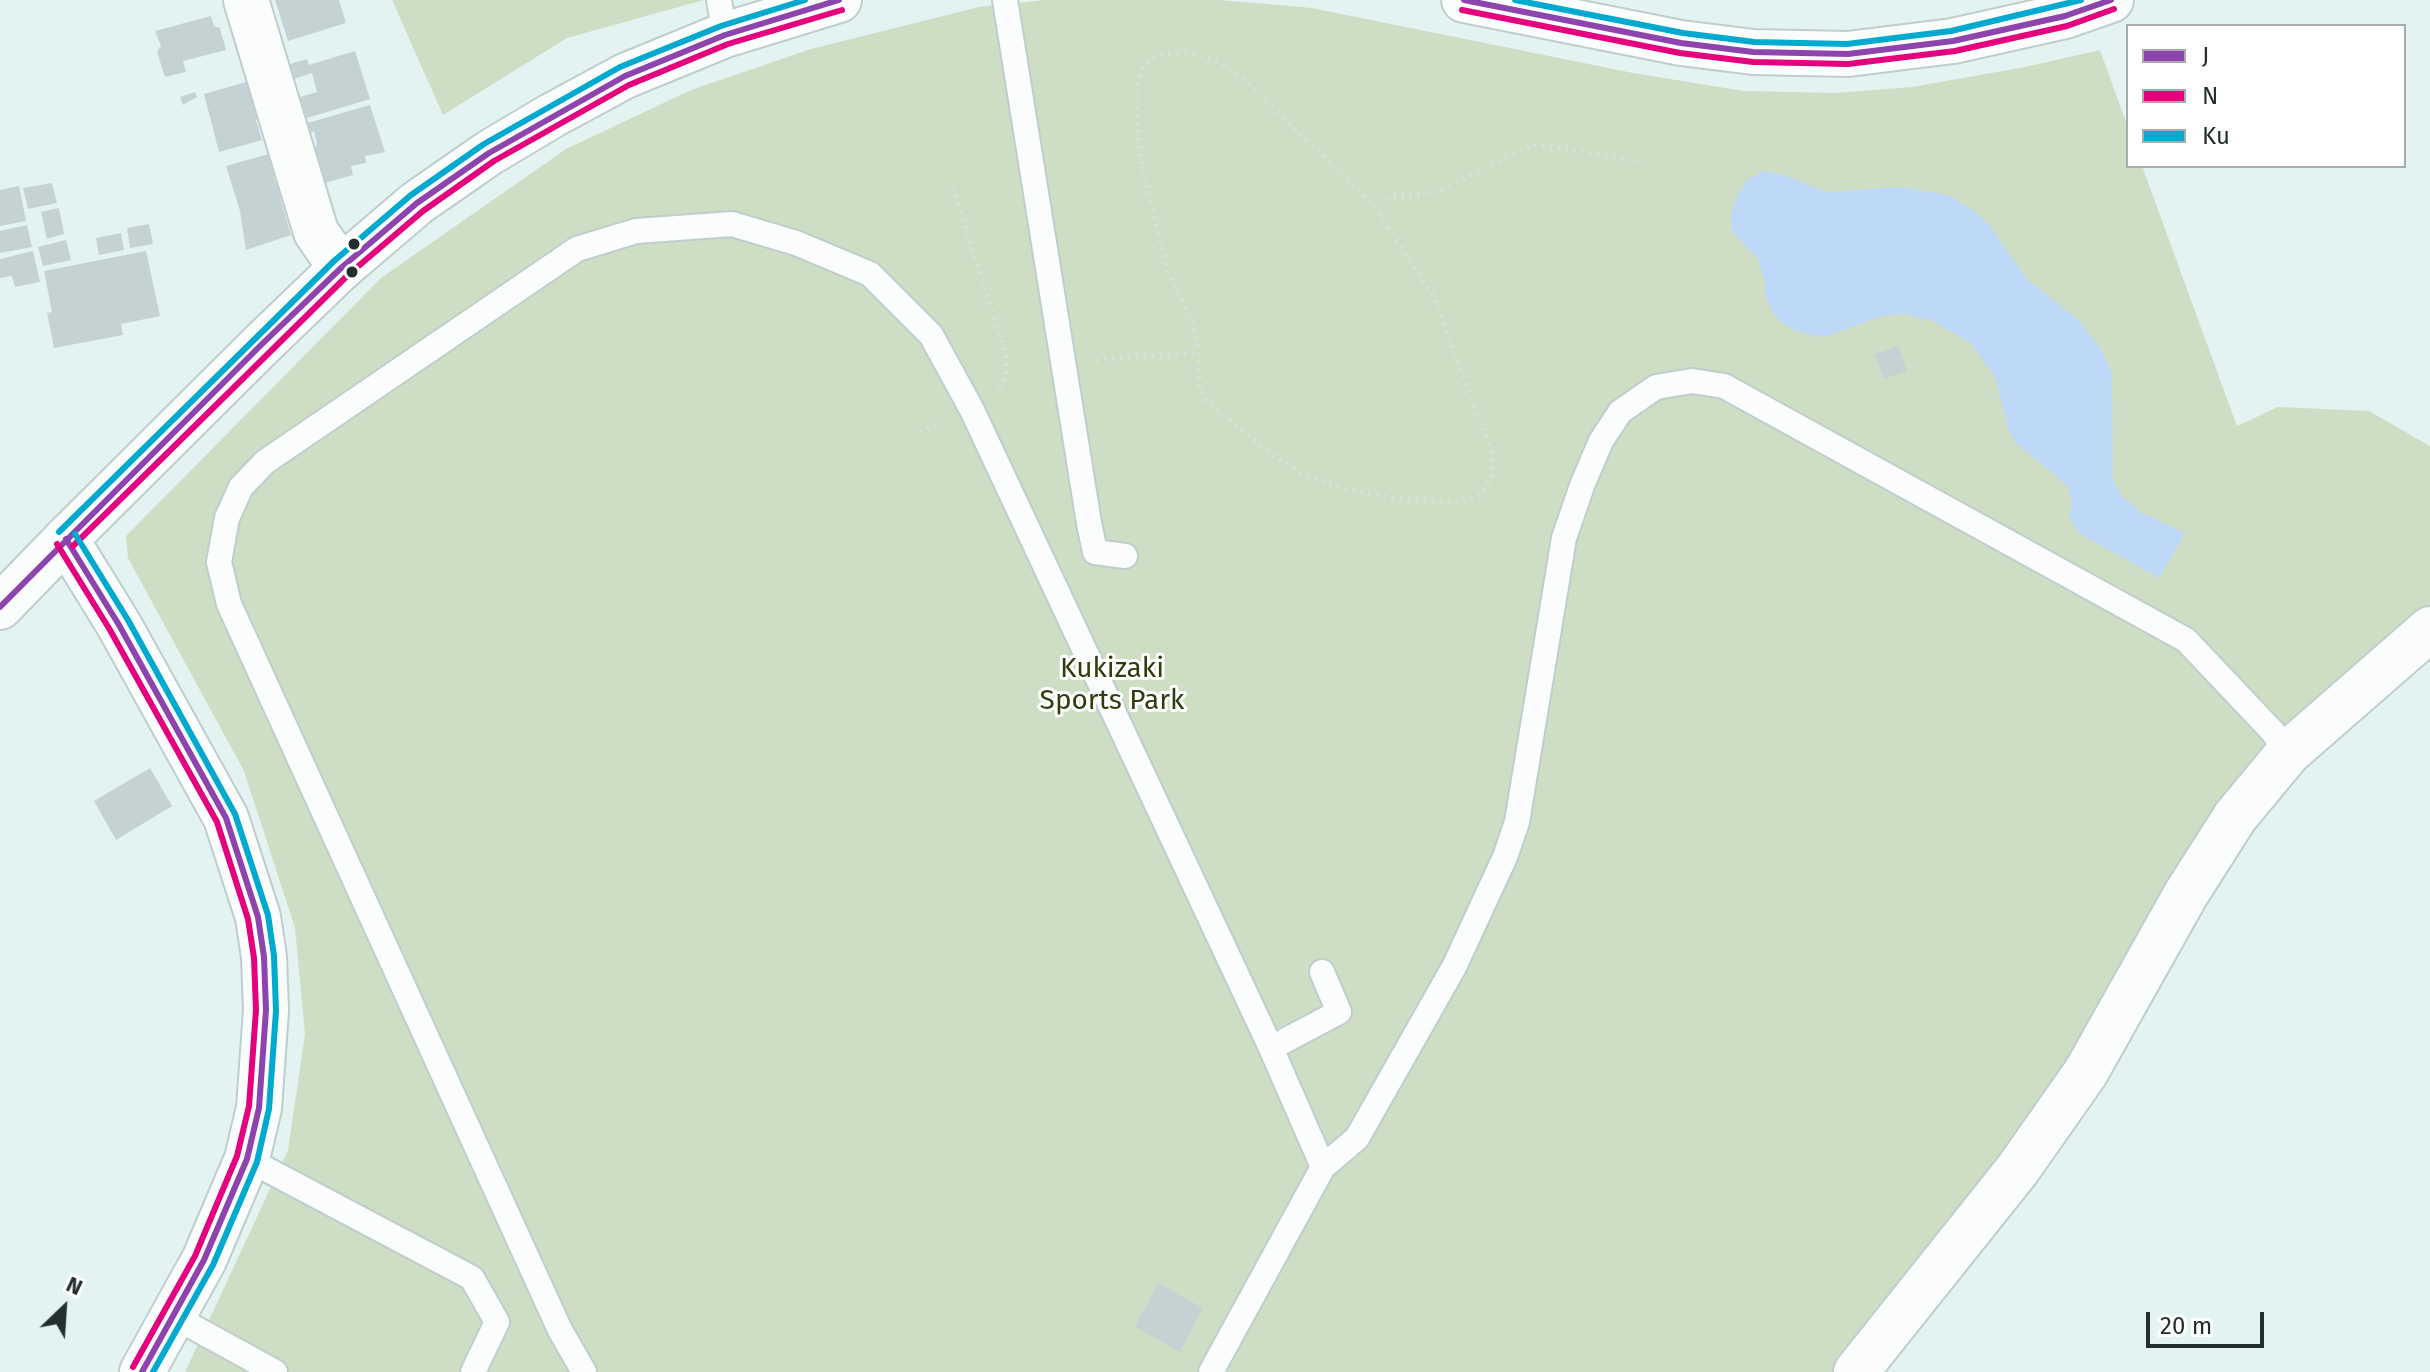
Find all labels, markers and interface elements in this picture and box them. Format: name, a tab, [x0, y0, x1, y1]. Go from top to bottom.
legend	[2126, 24, 2406, 168]
text: J	[2202, 42, 2209, 70]
text: N	[2202, 82, 2218, 110]
text: Ku	[2202, 122, 2230, 150]
unlabelled marker	[346, 236, 362, 252]
unlabelled marker	[344, 264, 360, 280]
park label: Kukizaki Sports Park	[1040, 652, 1184, 718]
north arrow	[24, 1268, 104, 1348]
text: N	[62, 1270, 87, 1301]
scale bar	[2150, 1296, 2268, 1346]
text: 20 m	[2160, 1312, 2212, 1340]

